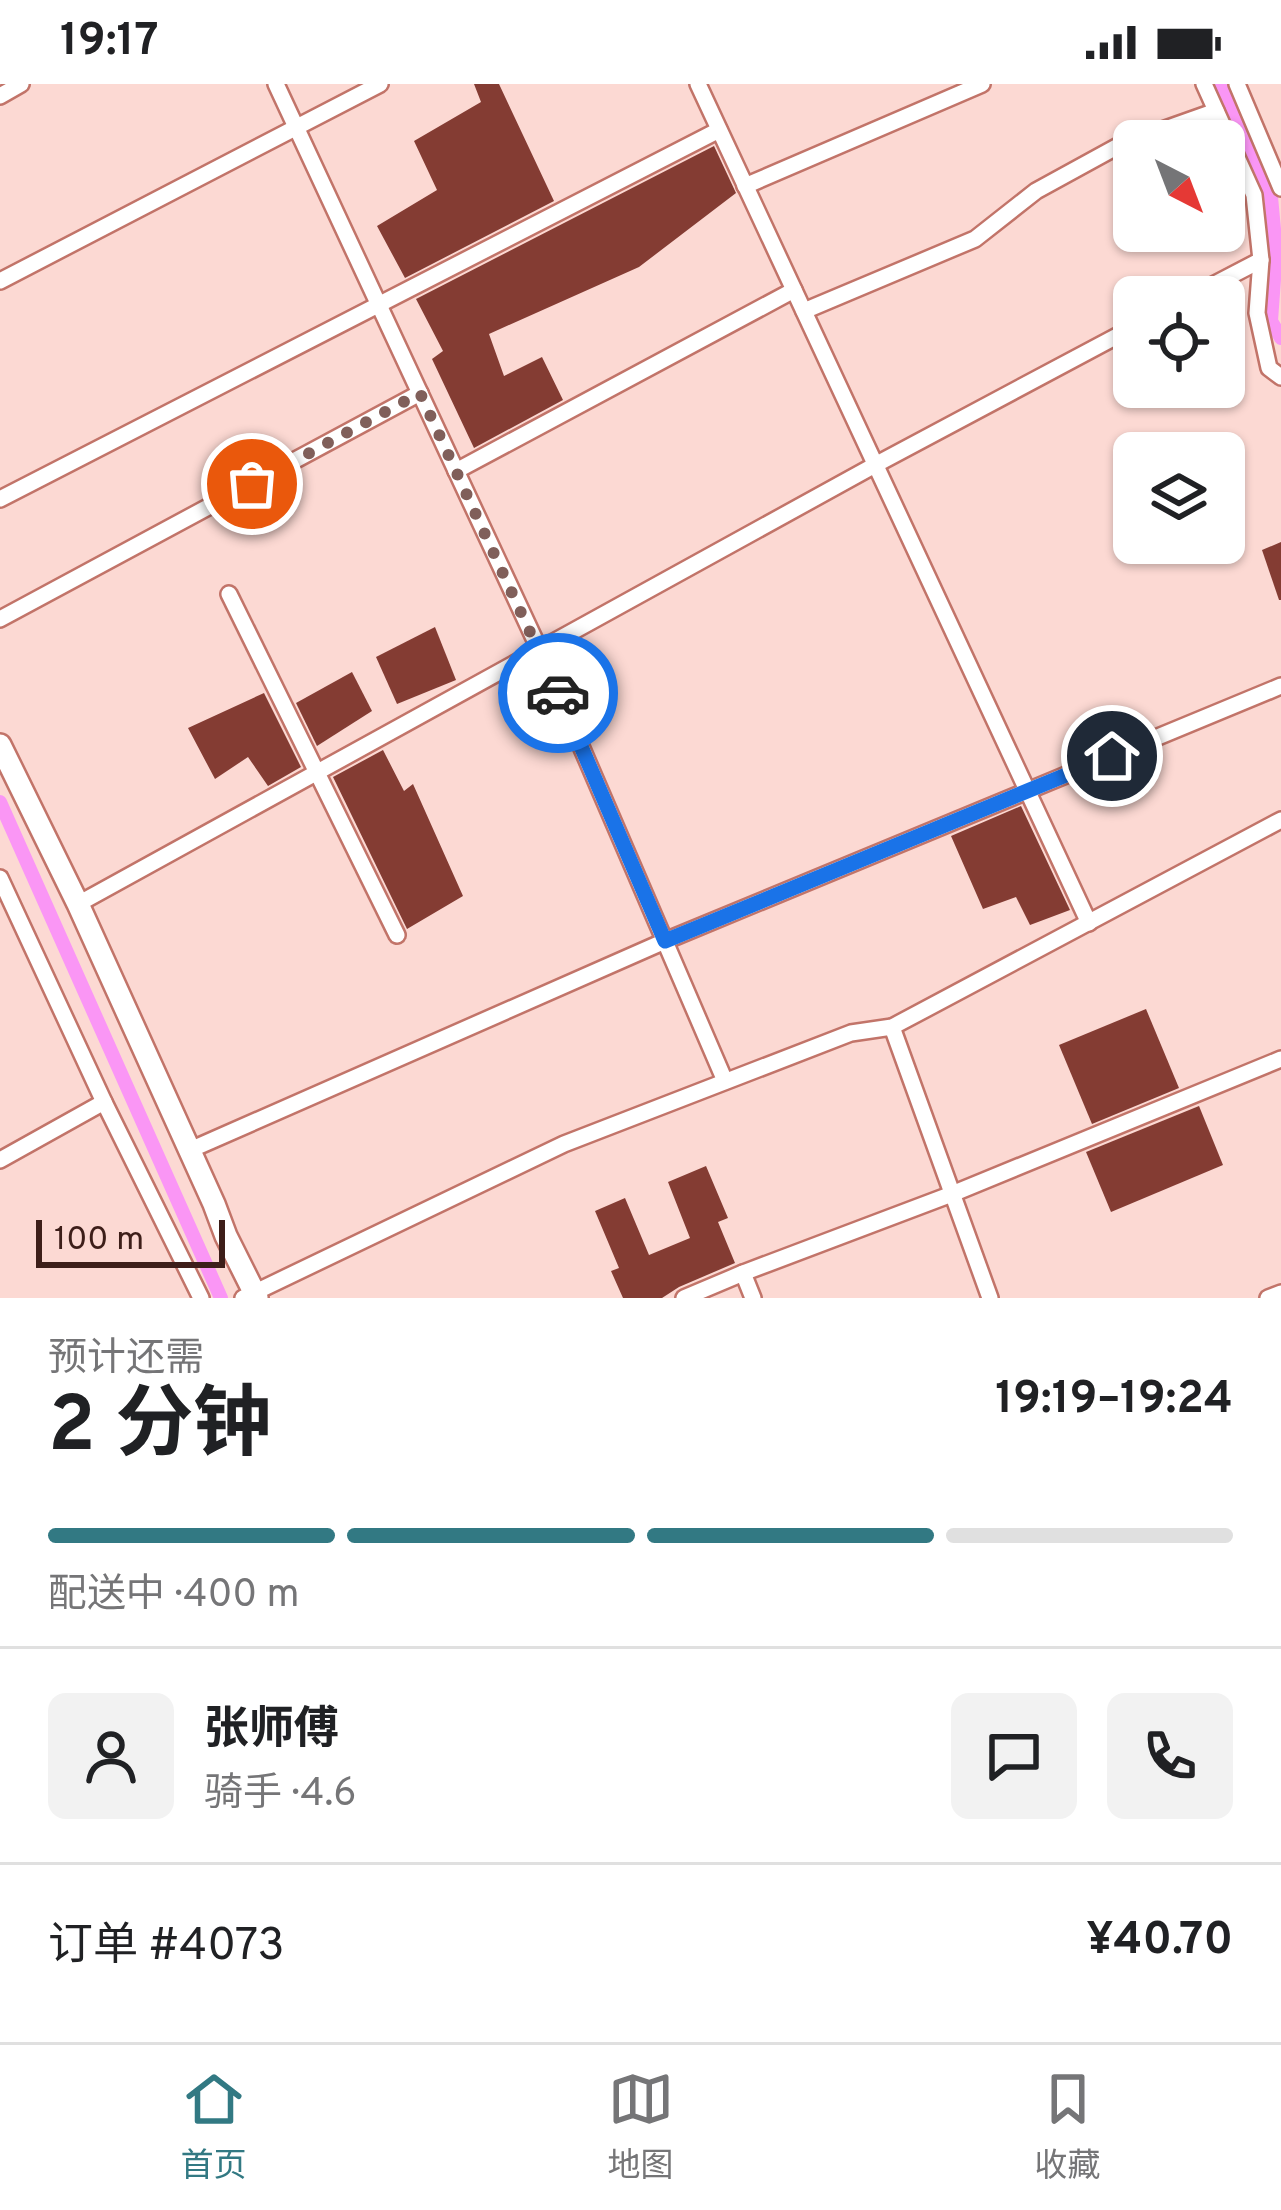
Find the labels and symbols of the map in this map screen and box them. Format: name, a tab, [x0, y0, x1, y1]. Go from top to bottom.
north arrow	[1113, 120, 1245, 252]
pin	[201, 433, 303, 535]
courier	[498, 633, 618, 753]
pin	[1061, 705, 1163, 807]
scale bar	[36, 1214, 225, 1267]

